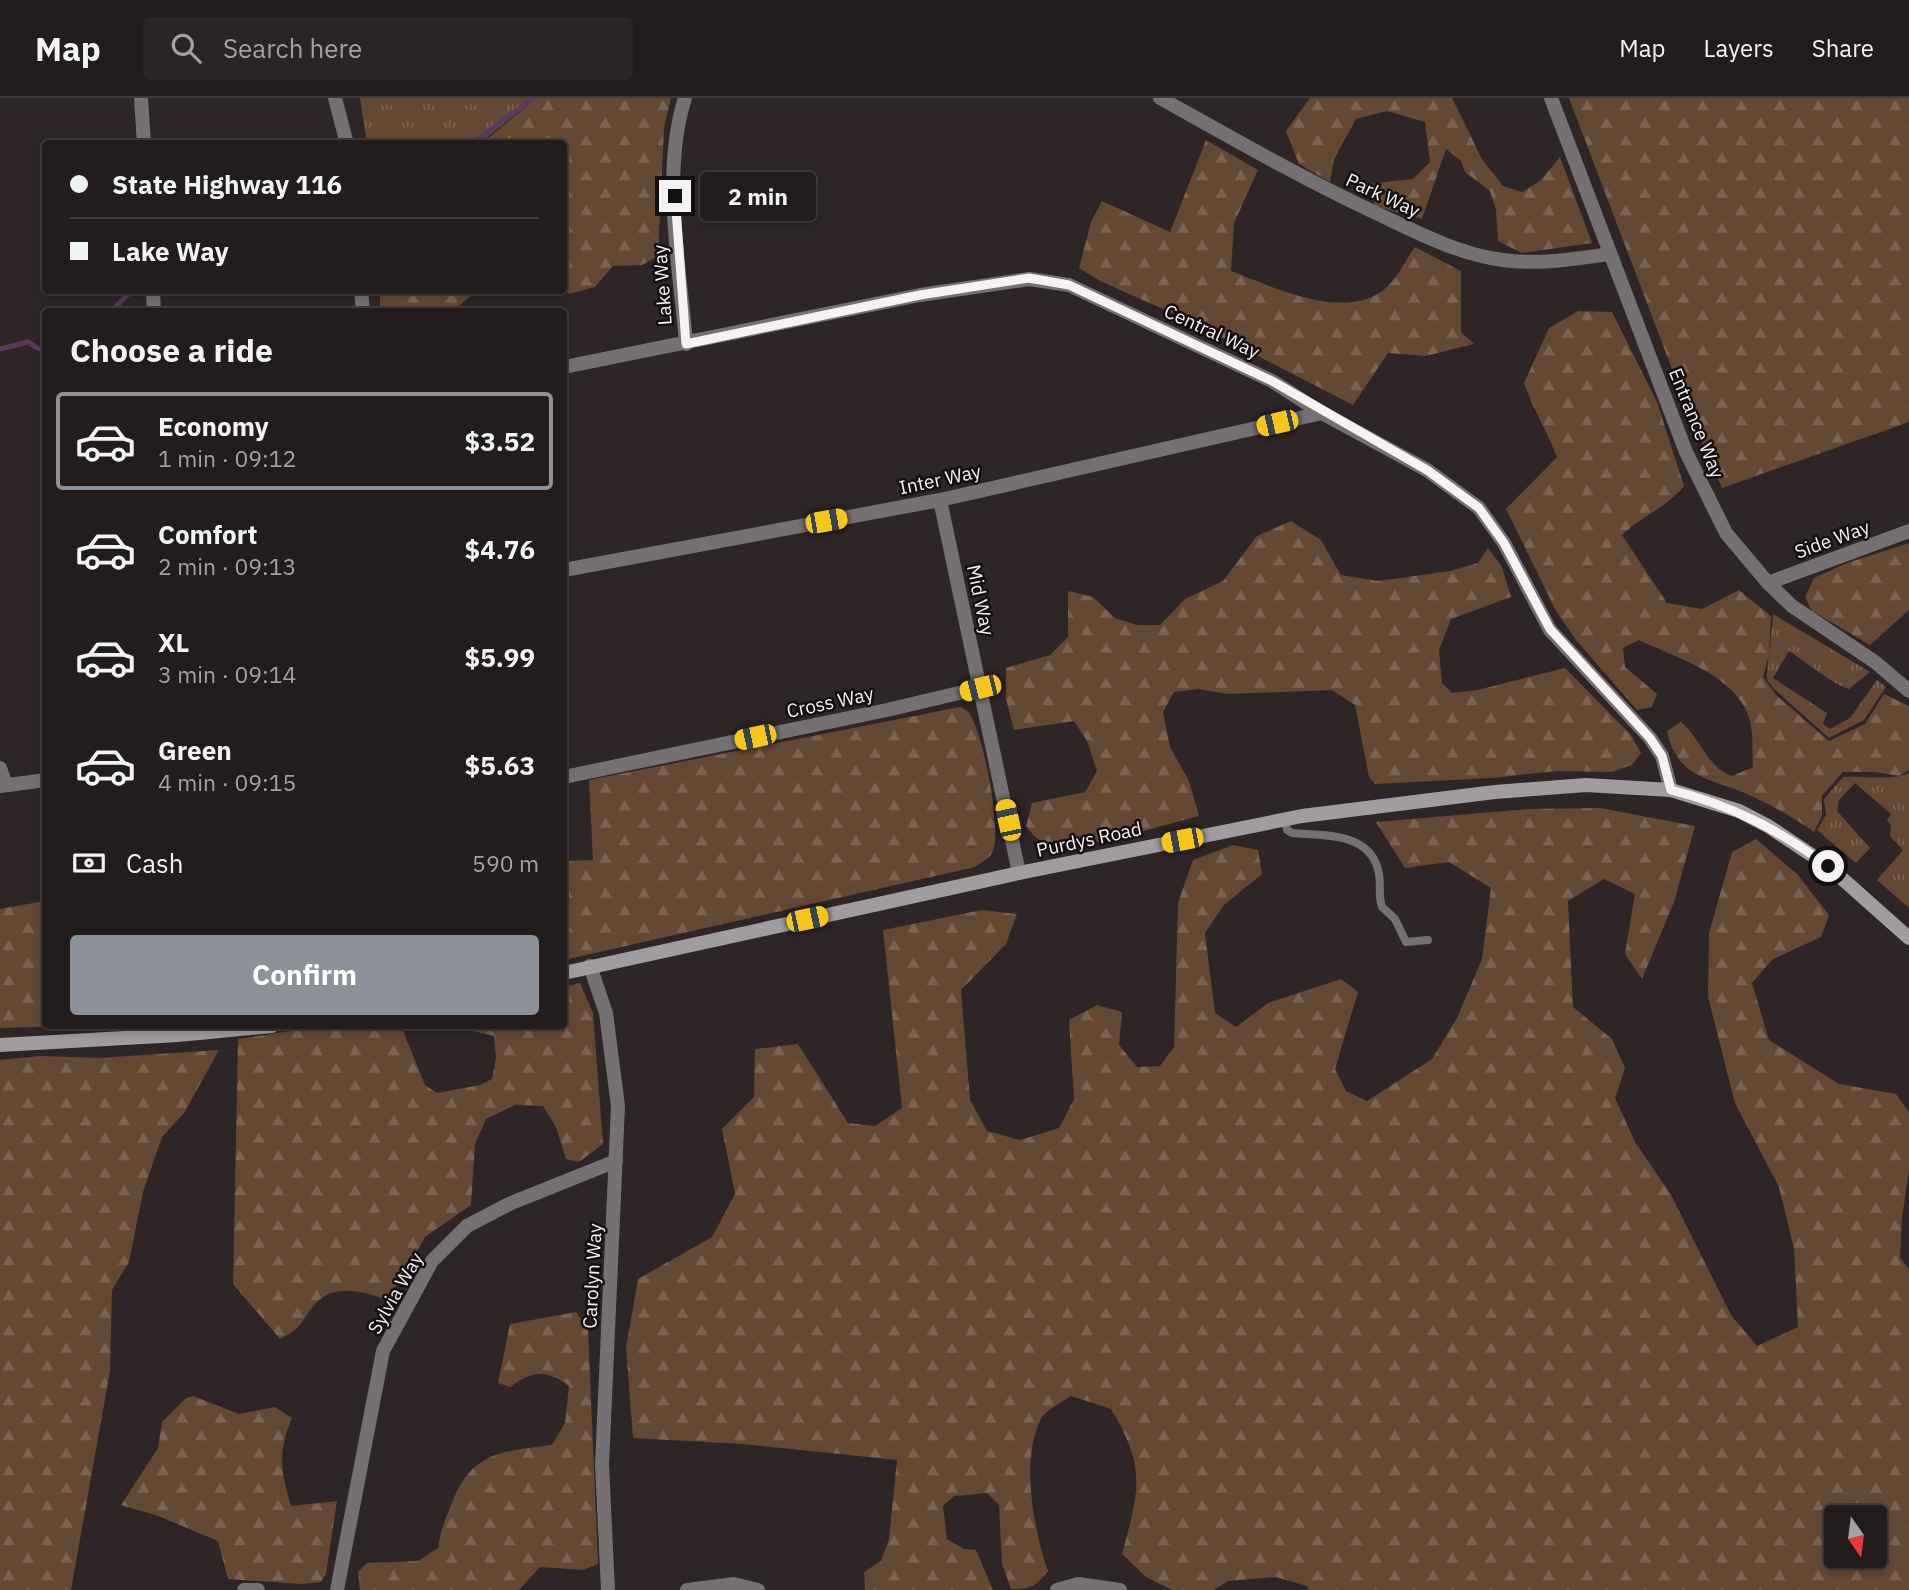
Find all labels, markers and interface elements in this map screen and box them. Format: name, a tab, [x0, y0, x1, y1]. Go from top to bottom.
search box	[143, 17, 633, 80]
text: Map	[35, 27, 101, 70]
icon: search	[167, 29, 205, 67]
text: Search here	[223, 31, 362, 65]
text: Map	[1619, 32, 1666, 64]
text: Layers	[1704, 32, 1774, 64]
text: Share	[1812, 32, 1874, 64]
text: State Highway 116	[112, 167, 342, 201]
street label: Park Way	[1342, 167, 1424, 223]
callout: 2 min	[700, 172, 815, 220]
route end	[659, 180, 691, 212]
text: 2 min	[728, 181, 788, 211]
text: Lake Way	[112, 234, 229, 268]
street label: Lake Way	[647, 243, 677, 326]
street label: Central Way	[1160, 298, 1264, 364]
text: Choose a ride	[70, 329, 273, 371]
street label: Entrance Way	[1664, 364, 1730, 482]
car	[1255, 408, 1300, 438]
text: Economy	[158, 409, 269, 443]
icon: car	[74, 410, 137, 473]
text: $3.52	[465, 424, 535, 458]
text: 1 min · 09:12	[158, 443, 296, 473]
street label: Inter Way	[897, 459, 984, 499]
car	[804, 507, 849, 535]
street label: Side Way	[1791, 514, 1873, 564]
text: Comfort	[158, 517, 257, 551]
icon: car	[74, 518, 137, 581]
text: $4.76	[465, 532, 535, 566]
text: 2 min · 09:13	[158, 551, 296, 581]
street label: Mid Way	[962, 562, 1000, 638]
text: XL	[158, 625, 189, 659]
icon: car	[74, 626, 137, 689]
text: $5.99	[465, 640, 535, 674]
text: 3 min · 09:14	[158, 659, 296, 689]
car	[958, 673, 1003, 703]
street label: Cross Way	[784, 681, 876, 723]
car	[733, 722, 778, 752]
text: Green	[158, 733, 232, 767]
icon: car	[74, 734, 137, 797]
text: $5.63	[465, 748, 535, 782]
text: 4 min · 09:15	[158, 767, 296, 797]
car	[994, 797, 1023, 843]
street label: Purdys Road	[1034, 816, 1144, 862]
car	[1160, 826, 1205, 854]
icon: cash	[70, 844, 108, 882]
text: Cash	[126, 846, 183, 880]
text: 590 m	[472, 848, 539, 878]
route start	[1812, 850, 1844, 882]
car	[785, 904, 830, 934]
button: Confirm	[70, 935, 539, 1015]
street label: Carolyn Way	[577, 1222, 607, 1329]
street label: Sylvia Way	[362, 1247, 428, 1338]
north arrow	[1824, 1505, 1886, 1568]
map controls	[1824, 1505, 1887, 1568]

